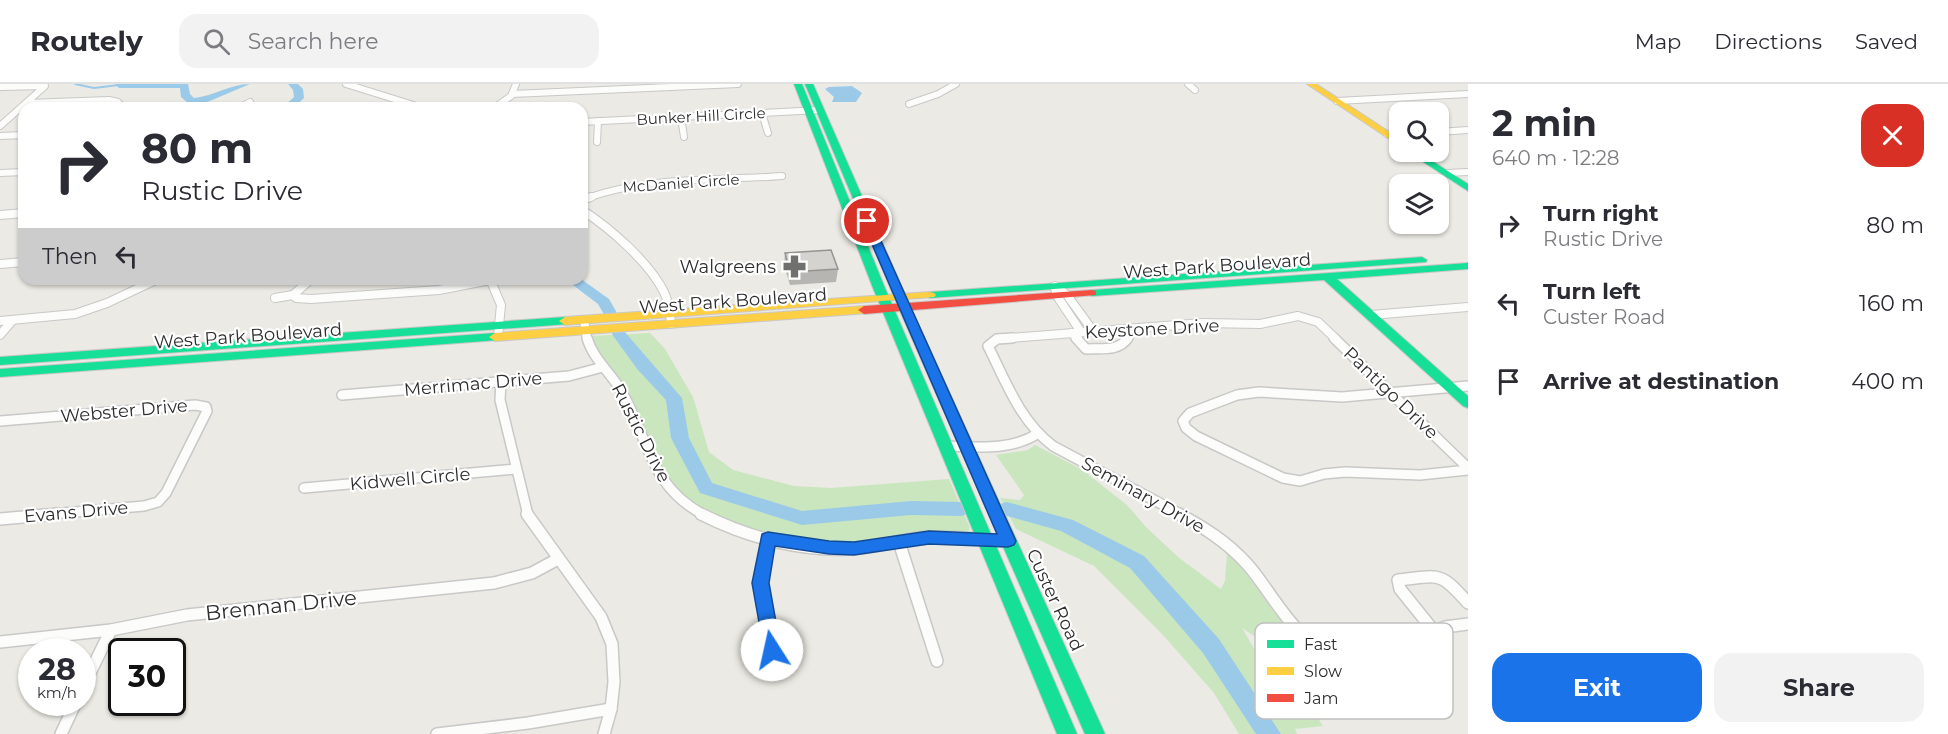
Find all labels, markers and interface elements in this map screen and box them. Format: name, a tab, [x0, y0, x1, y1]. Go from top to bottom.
search box	[179, 14, 599, 68]
text: Routely	[30, 24, 143, 58]
icon: search	[200, 25, 233, 58]
text: Search here	[248, 28, 379, 55]
text: Map	[1635, 29, 1681, 54]
text: Directions	[1714, 29, 1822, 54]
text: Saved	[1855, 29, 1918, 54]
text: 2 min	[1492, 101, 1597, 145]
map controls	[1389, 102, 1449, 234]
button: search	[1389, 102, 1449, 162]
street label: Bunker Hill Circle	[636, 103, 766, 129]
button: close	[1861, 104, 1924, 167]
text: 80 m	[141, 122, 253, 174]
icon: right	[42, 126, 120, 204]
text: 640 m · 12:28	[1492, 146, 1620, 170]
street label: McDaniel Circle	[622, 169, 740, 197]
text: Rustic Drive	[141, 174, 303, 207]
button: layers	[1389, 174, 1449, 234]
pin	[841, 195, 892, 246]
text: Turn right	[1543, 200, 1658, 227]
icon: arrive	[850, 204, 883, 237]
icon: right	[1492, 209, 1525, 242]
text: 80 m	[1866, 212, 1924, 239]
text: Rustic Drive	[1543, 227, 1663, 251]
icon: left	[110, 240, 143, 273]
text: Then	[42, 243, 98, 270]
street label: West Park Boulevard	[1122, 248, 1312, 284]
pharmacy icon: Walgreens	[781, 254, 807, 280]
place label: Walgreens	[680, 256, 776, 278]
text: Turn left	[1543, 278, 1641, 305]
street label: West Park Boulevard	[638, 283, 828, 319]
icon: left	[1492, 287, 1525, 320]
text: 160 m	[1859, 290, 1924, 317]
text: Custer Road	[1543, 305, 1665, 329]
street label: Keystone Drive	[1084, 314, 1220, 344]
street label: West Park Boulevard	[153, 318, 343, 354]
street label: Pantigo Drive	[1339, 342, 1443, 444]
icon: arrive	[1492, 365, 1525, 398]
street label: Merrimac Drive	[403, 367, 543, 401]
text: Arrive at destination	[1543, 368, 1779, 395]
text: 400 m	[1851, 368, 1924, 395]
street label: Rustic Drive	[607, 380, 675, 486]
street label: Webster Drive	[59, 394, 189, 428]
street label: Seminary Drive	[1078, 452, 1209, 538]
street label: Kidwell Circle	[349, 463, 471, 495]
street label: Evans Drive	[23, 496, 129, 528]
street label: Custer Road	[1022, 545, 1088, 655]
street label: Brennan Drive	[204, 585, 358, 625]
position arrow	[740, 618, 804, 682]
legend	[1255, 623, 1453, 719]
text: Fast	[1304, 635, 1338, 654]
speed limit sign: 30	[108, 638, 186, 716]
text: 28	[38, 651, 76, 688]
button: Exit	[1492, 653, 1702, 722]
button: Share	[1714, 653, 1924, 722]
text: Slow	[1304, 662, 1342, 681]
text: km/h	[37, 683, 77, 702]
text: Jam	[1303, 689, 1338, 708]

